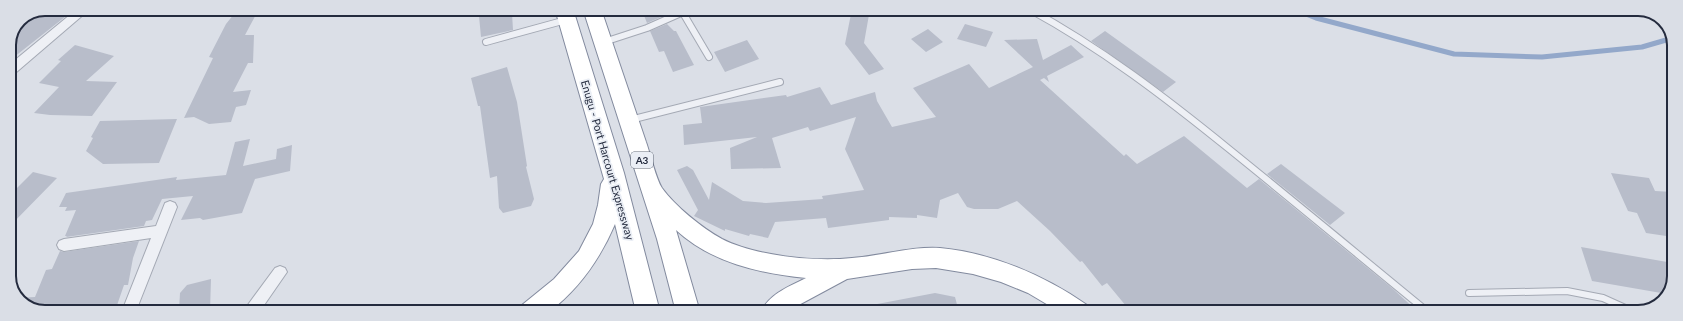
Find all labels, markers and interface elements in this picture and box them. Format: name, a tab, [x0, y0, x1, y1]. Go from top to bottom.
street label: Enugu - Port Harcourt Expressway	[579, 79, 637, 242]
road number: A3	[631, 152, 653, 168]

